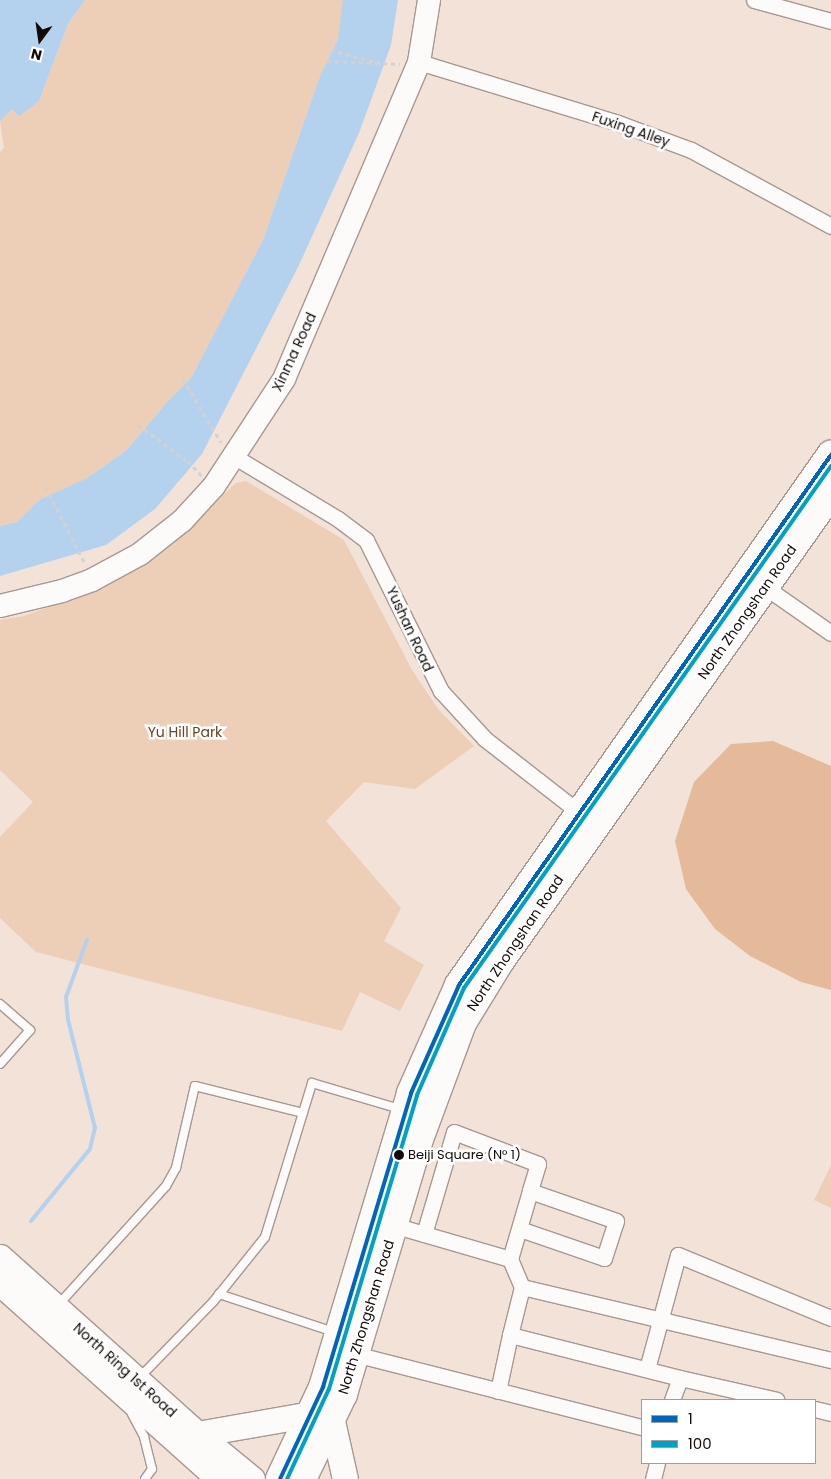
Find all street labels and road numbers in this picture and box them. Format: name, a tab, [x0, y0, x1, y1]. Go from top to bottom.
street label: Fuxing Alley	[590, 108, 672, 150]
street label: Xinma Road	[268, 310, 320, 394]
street label: North Zhongshan Road	[694, 541, 800, 683]
street label: Yushan Road	[383, 584, 437, 674]
street label: North Zhongshan Road	[463, 872, 567, 1014]
street label: North Zhongshan Road	[334, 1238, 398, 1396]
street label: North Ring 1st Road	[70, 1319, 180, 1421]

